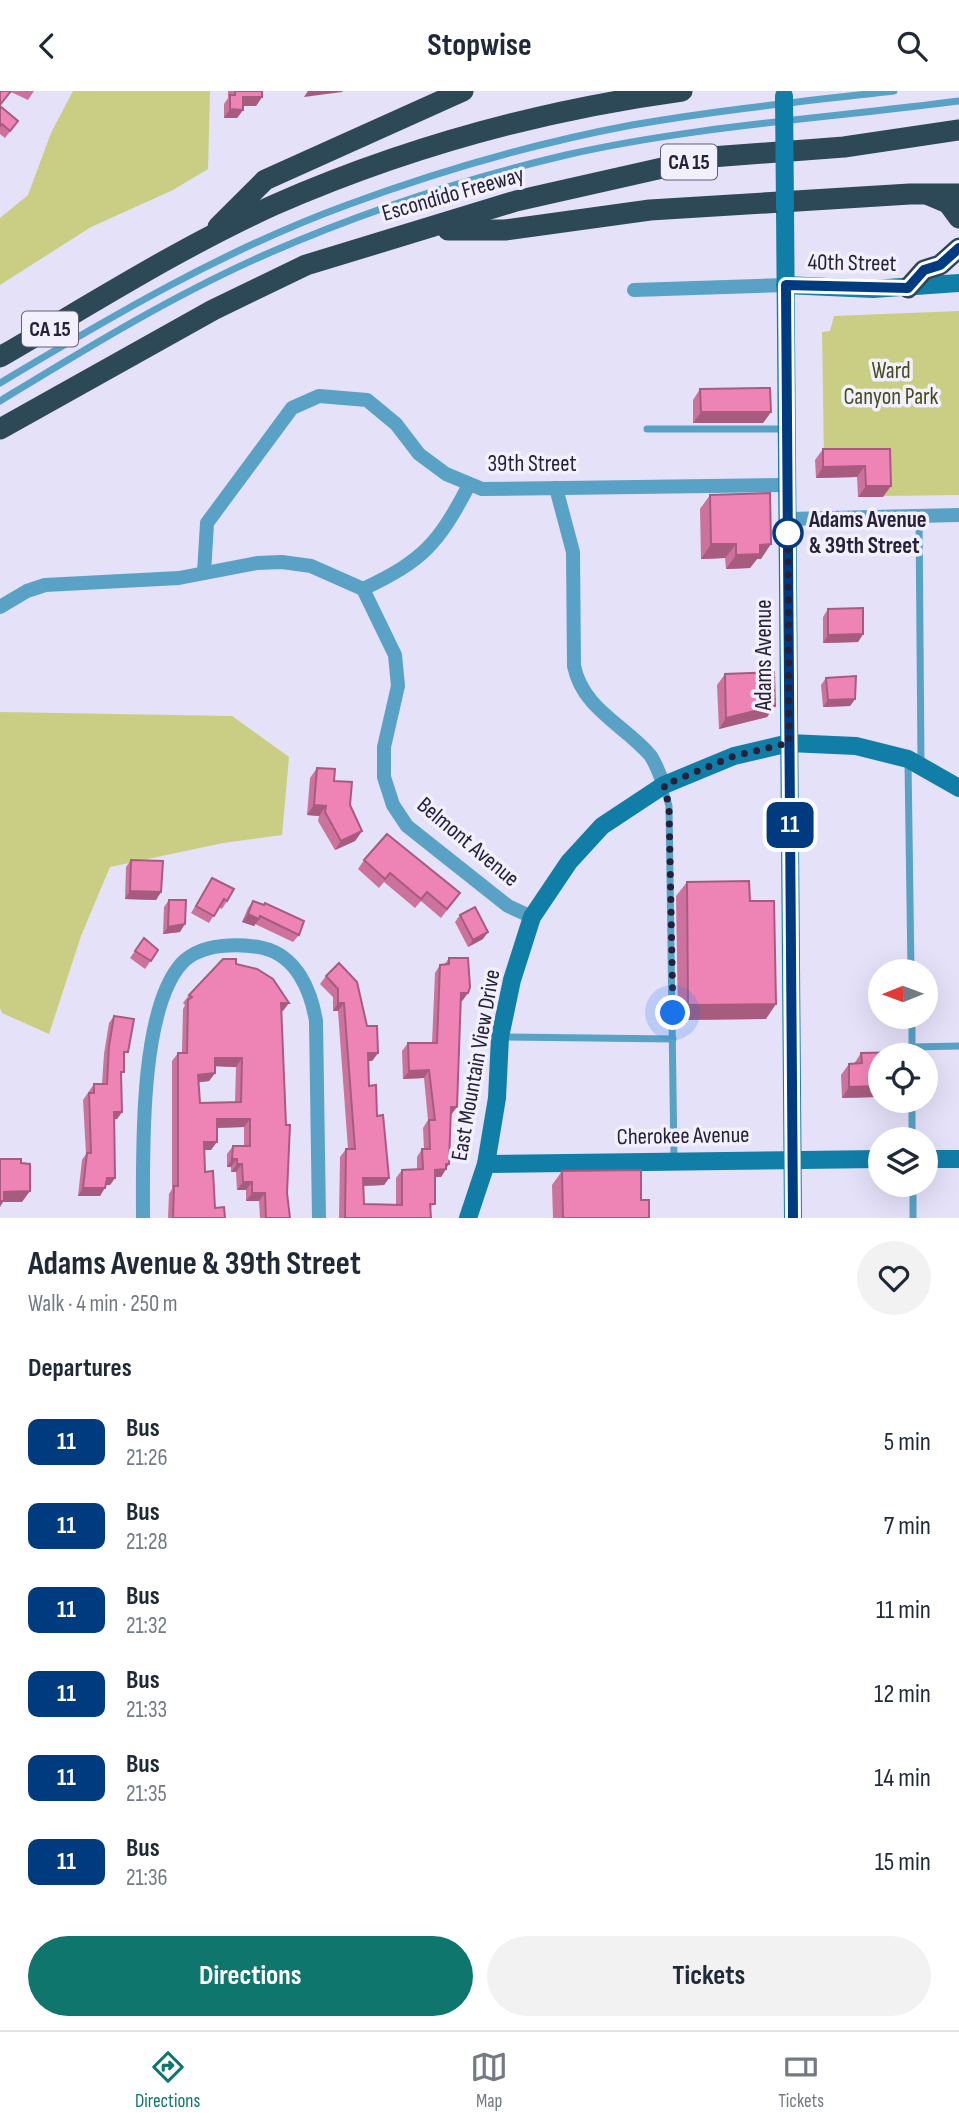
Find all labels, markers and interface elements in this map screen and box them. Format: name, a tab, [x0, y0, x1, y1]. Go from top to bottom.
text: Stopwise	[427, 26, 532, 65]
icon: back	[28, 27, 66, 65]
icon: search	[893, 27, 931, 65]
road number: CA 15	[661, 145, 717, 179]
street label: Escondido Freeway	[379, 160, 527, 228]
street label: 40th Street	[807, 248, 897, 278]
road number: CA 15	[22, 311, 78, 347]
park label: Ward Canyon Park	[844, 357, 939, 411]
street label: 39th Street	[487, 450, 577, 478]
place label: Adams Avenue & 39th Street	[808, 506, 927, 560]
marker: Adams Avenue & 39th Street	[773, 518, 803, 548]
street label: Adams Avenue	[750, 600, 778, 711]
street label: Belmont Avenue	[411, 791, 525, 893]
line badge: 11	[758, 802, 822, 848]
text: 11	[781, 810, 799, 839]
north arrow	[868, 959, 938, 1029]
map controls	[868, 959, 938, 1197]
street label: East Mountain View Drive	[445, 967, 507, 1163]
your location	[655, 995, 690, 1030]
button: locate	[868, 1043, 938, 1113]
street label: Cherokee Avenue	[616, 1121, 750, 1151]
button: layers	[868, 1127, 938, 1197]
button: heart	[857, 1241, 931, 1315]
text: Adams Avenue & 39th Street	[28, 1244, 361, 1284]
text: Walk · 4 min · 250 m	[28, 1290, 178, 1318]
text: Departures	[28, 1353, 132, 1384]
text: Bus	[126, 1413, 160, 1444]
text: 11	[57, 1427, 76, 1456]
text: 5 min	[884, 1427, 931, 1458]
text: 21:26	[126, 1444, 168, 1472]
text: Bus	[126, 1497, 160, 1528]
text: 11	[57, 1511, 76, 1540]
text: 7 min	[884, 1511, 931, 1542]
text: 21:28	[126, 1528, 168, 1556]
text: Bus	[126, 1581, 160, 1612]
text: 11	[57, 1595, 76, 1624]
text: 11 min	[876, 1595, 931, 1626]
text: 21:32	[126, 1612, 167, 1640]
text: Bus	[126, 1665, 160, 1696]
text: 11	[57, 1679, 76, 1708]
text: 12 min	[874, 1679, 931, 1710]
text: 21:33	[126, 1696, 167, 1724]
text: Bus	[126, 1749, 160, 1780]
text: 11	[57, 1763, 76, 1792]
text: 14 min	[874, 1763, 931, 1794]
text: 21:35	[126, 1780, 167, 1808]
text: Bus	[126, 1833, 160, 1864]
text: 11	[57, 1847, 76, 1876]
text: 15 min	[875, 1847, 931, 1878]
text: 21:36	[126, 1864, 168, 1892]
button: Directions	[28, 1936, 473, 2016]
button: Tickets	[487, 1936, 931, 2016]
tab: Directions	[135, 2048, 200, 2113]
tab: Map	[470, 2048, 508, 2113]
tab: Tickets	[778, 2048, 824, 2113]

